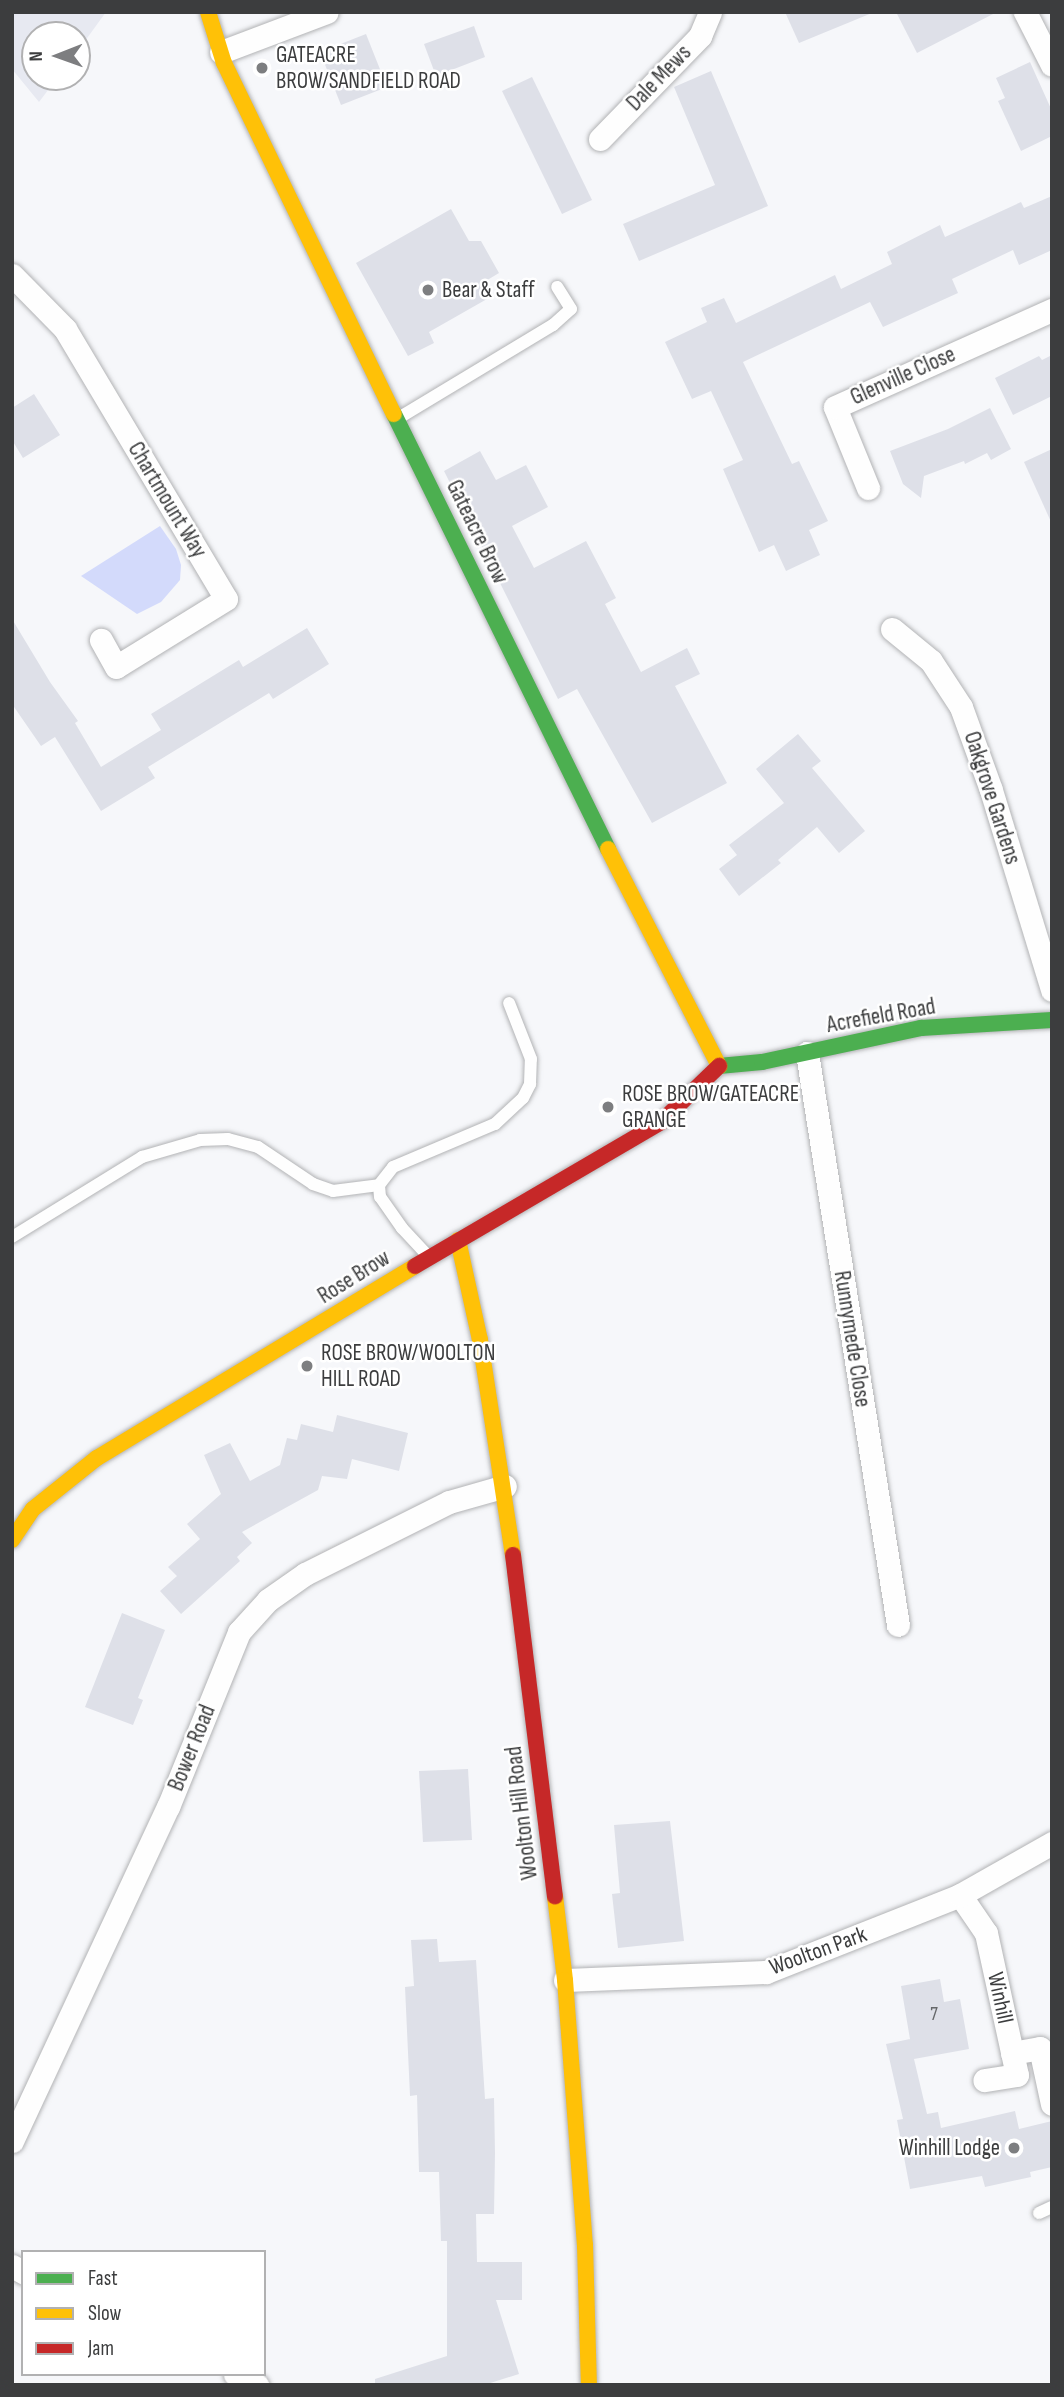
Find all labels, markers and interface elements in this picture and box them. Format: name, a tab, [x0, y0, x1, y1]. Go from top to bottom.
north arrow	[21, 21, 91, 91]
street label: Dale Mews	[621, 39, 697, 117]
place label: GATEACRE BROW/SANDFIELD ROAD	[276, 41, 461, 95]
text: N	[25, 51, 48, 62]
marker: GATEACRE BROW/SANDFIELD ROAD	[254, 60, 270, 76]
place label: Bear & Staff	[442, 276, 535, 304]
marker: Bear & Staff	[420, 282, 436, 298]
street label: Glenville Close	[846, 341, 960, 411]
street label: Chartmount Way	[122, 437, 212, 563]
street label: Gateacre Brow	[440, 476, 514, 588]
street label: Oakgrove Gardens	[958, 728, 1026, 868]
street label: Acrefield Road	[825, 993, 937, 1039]
place label: ROSE BROW/GATEACRE GRANGE	[622, 1080, 799, 1134]
marker: ROSE BROW/GATEACRE GRANGE	[600, 1099, 616, 1115]
street label: Rose Brow	[313, 1244, 395, 1310]
street label: Runnymede Close	[828, 1269, 876, 1409]
place label: ROSE BROW/WOOLTON HILL ROAD	[321, 1339, 495, 1393]
marker: ROSE BROW/WOOLTON HILL ROAD	[299, 1358, 315, 1374]
street label: Bower Road	[162, 1701, 222, 1795]
street label: Woolton Hill Road	[500, 1745, 544, 1881]
street label: Woolton Park	[766, 1921, 870, 1981]
street label: Winhill	[981, 1970, 1019, 2026]
house number: 7	[930, 2004, 938, 2026]
place label: Winhill Lodge	[899, 2134, 1000, 2162]
marker: Winhill Lodge	[1006, 2140, 1022, 2156]
legend	[21, 2250, 266, 2376]
text: Fast	[88, 2266, 118, 2291]
text: Slow	[88, 2301, 121, 2326]
text: Jam	[88, 2336, 114, 2361]

